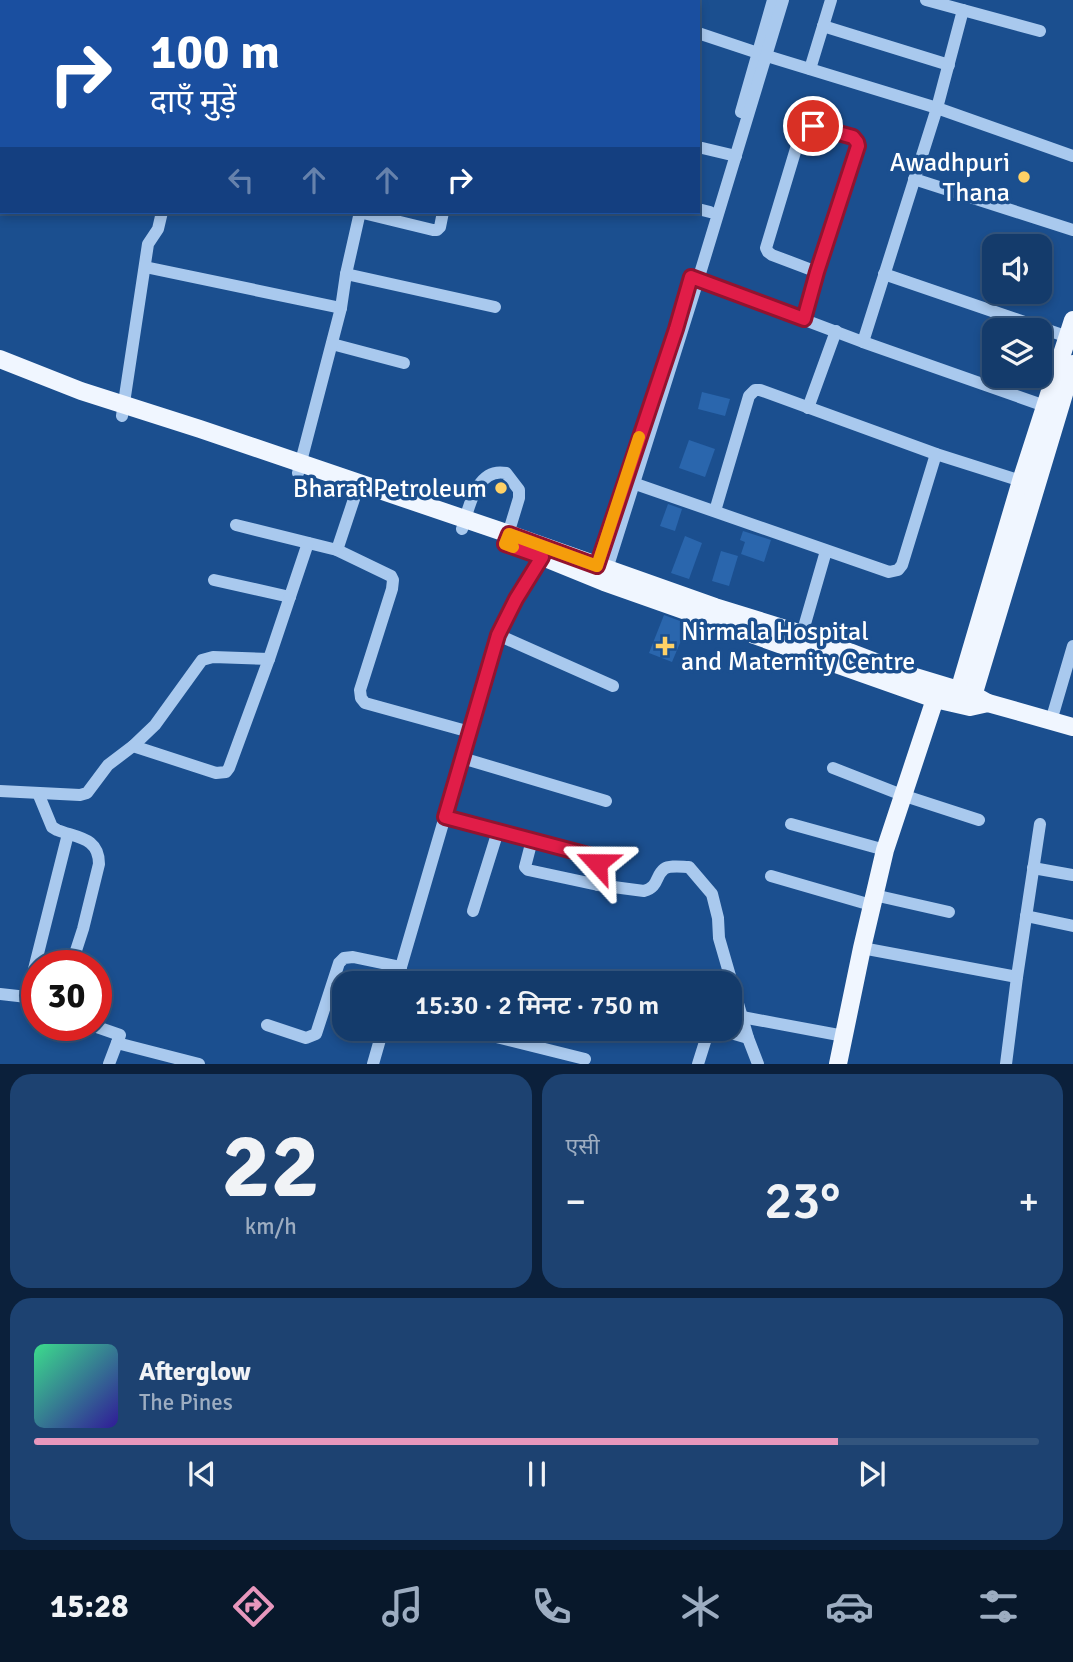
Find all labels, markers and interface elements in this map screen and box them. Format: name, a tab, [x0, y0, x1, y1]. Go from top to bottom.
text: 100 m	[150, 22, 280, 82]
icon: right	[35, 28, 126, 119]
text: दाएँ मुड़ें	[150, 82, 236, 121]
pin	[783, 96, 843, 156]
icon: arrive	[794, 107, 832, 145]
place label: Awadhpuri Thana	[890, 147, 1010, 209]
icon: left	[222, 161, 260, 199]
icon: ahead	[295, 161, 333, 199]
icon: ahead	[368, 161, 406, 199]
icon: right	[441, 161, 479, 199]
marker: Awadhpuri Thana	[1016, 169, 1032, 185]
map controls	[982, 234, 1052, 388]
button: sound	[982, 234, 1052, 304]
button: layers	[982, 318, 1052, 388]
place label: Bharat Petroleum	[293, 473, 487, 505]
marker: Bharat Petroleum	[493, 480, 509, 496]
place label: Nirmala Hospital and Maternity Centre	[681, 616, 915, 678]
marker: Nirmala Hospital and Maternity Centre	[655, 636, 675, 656]
position arrow	[560, 826, 634, 900]
speed limit sign: 30	[21, 950, 112, 1041]
text: 15:30 · 2 मिनट · 750 m	[415, 990, 659, 1022]
text: 22	[222, 1110, 320, 1223]
text: एसी	[566, 1132, 600, 1161]
text: 23°	[764, 1169, 840, 1233]
text: −	[566, 1178, 586, 1225]
text: +	[1018, 1178, 1039, 1225]
text: km/h	[245, 1212, 297, 1241]
text: Afterglow	[139, 1356, 251, 1388]
text: The Pines	[139, 1388, 233, 1417]
icon: previous	[183, 1455, 221, 1493]
icon: pause	[518, 1455, 556, 1493]
icon: next	[853, 1455, 891, 1493]
icon: directions	[229, 1582, 278, 1631]
icon: music	[378, 1582, 427, 1631]
icon: phone	[527, 1582, 576, 1631]
icon: climate	[676, 1582, 725, 1631]
icon: car	[825, 1582, 874, 1631]
icon: filters	[974, 1582, 1023, 1631]
text: 15:28	[50, 1587, 129, 1626]

